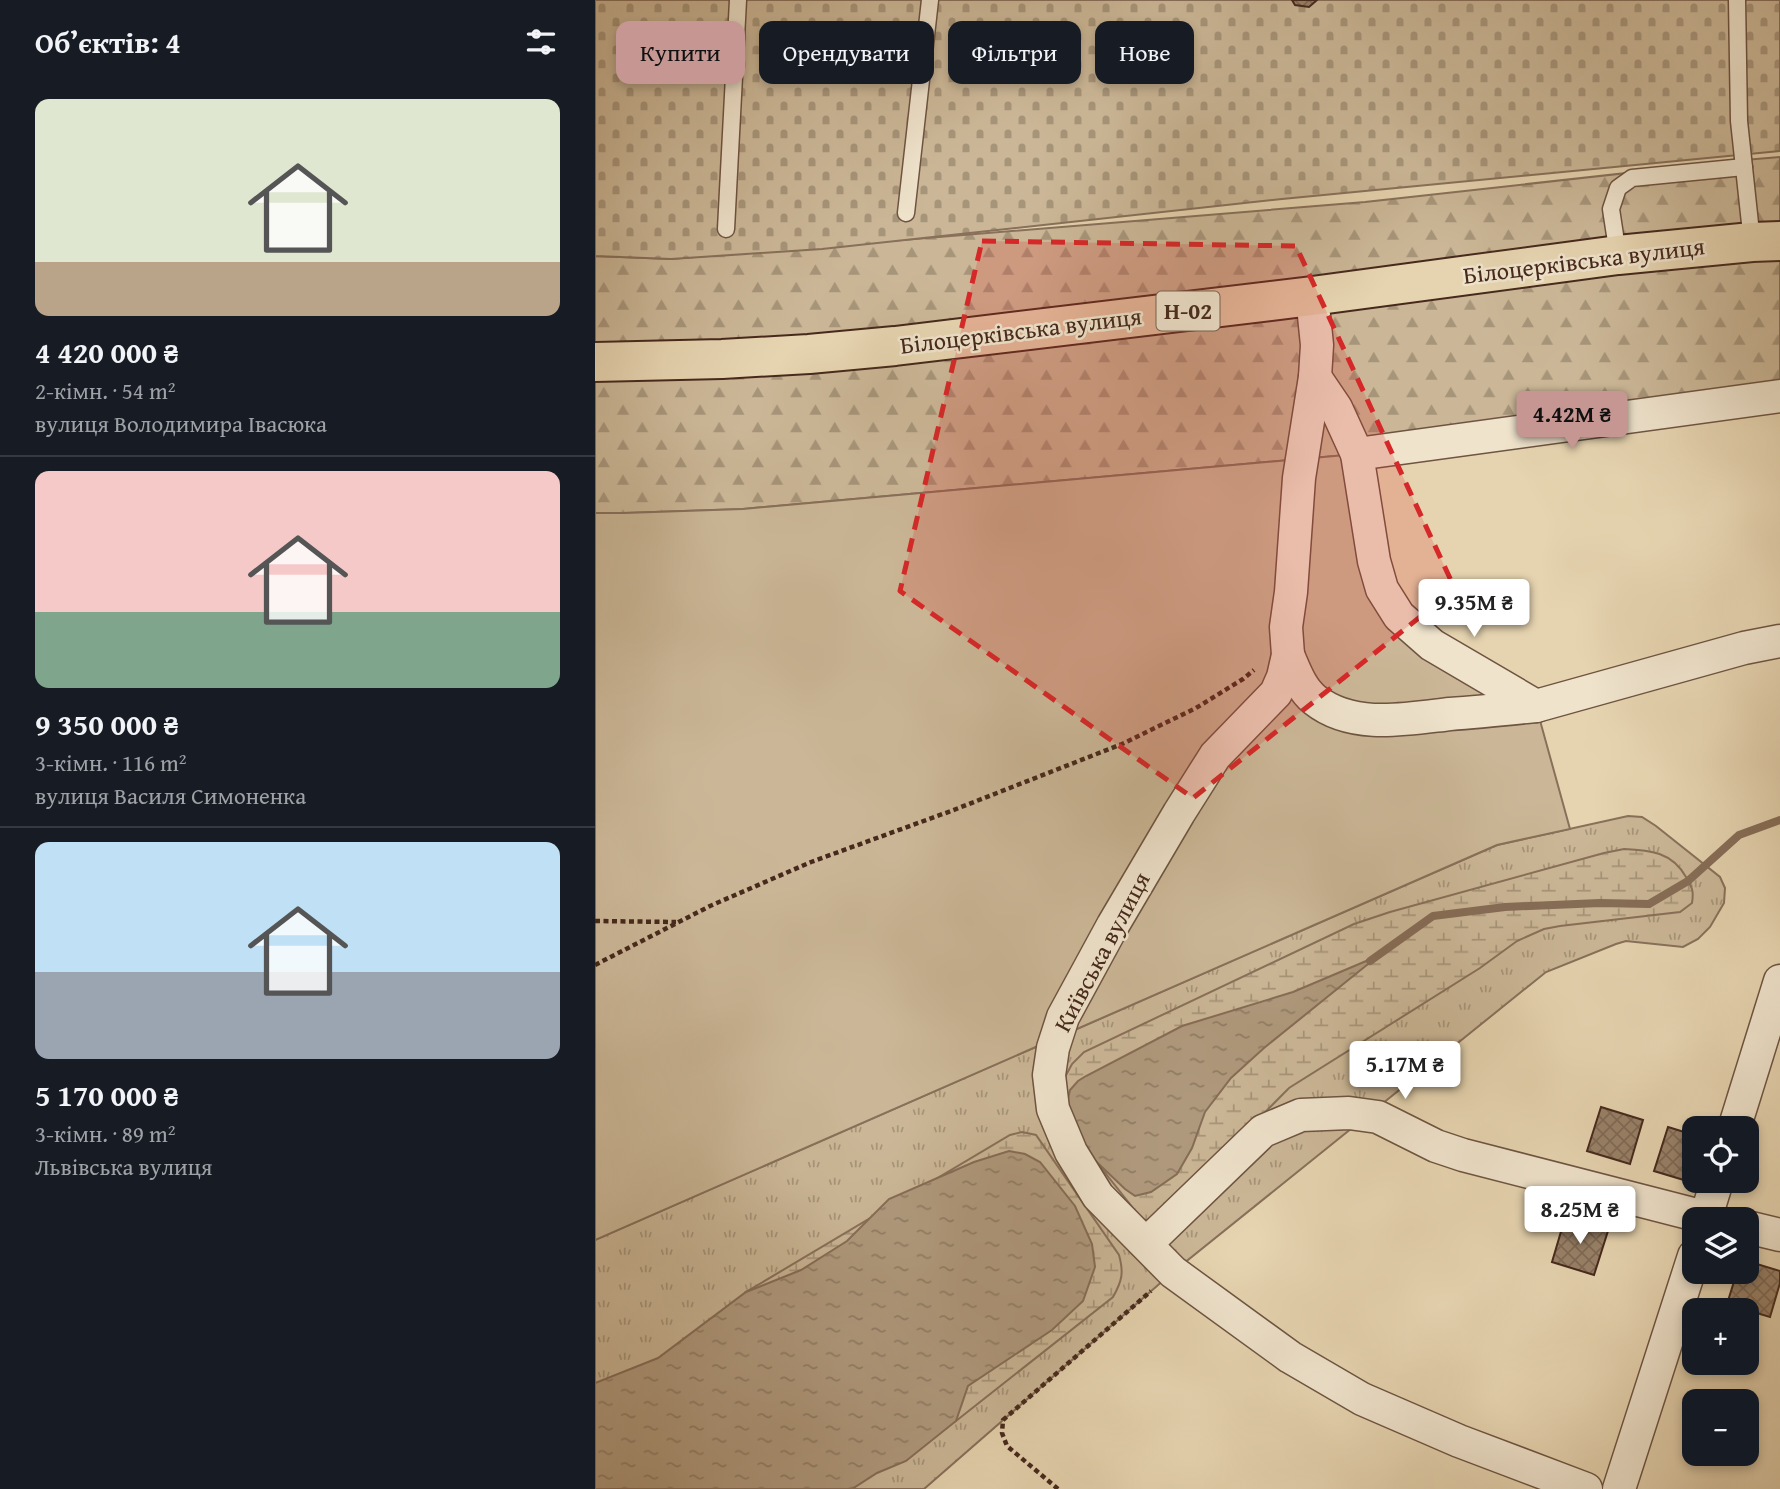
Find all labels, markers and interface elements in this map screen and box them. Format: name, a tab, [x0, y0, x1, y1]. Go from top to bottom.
text: Об’єктів: 4	[35, 20, 181, 64]
chip: Купити	[616, 21, 745, 84]
chip: Орендувати	[759, 21, 934, 84]
chip: Фільтри	[948, 21, 1081, 84]
chip: Нове	[1095, 21, 1194, 84]
icon: filters	[522, 23, 560, 61]
icon: home	[235, 145, 361, 271]
street label: Білоцерківська вулиця	[1461, 228, 1707, 293]
road number: Н-02	[1157, 292, 1219, 330]
street label: Білоцерківська вулиця	[898, 298, 1144, 363]
text: 4 420 000 ₴	[35, 330, 179, 374]
text: 2-кімн. · 54 m²	[35, 374, 176, 407]
pin: 4.42M ₴	[1507, 392, 1637, 451]
text: 4.42M ₴	[1532, 397, 1612, 430]
text: вулиця Володимира Івасюка	[35, 407, 327, 440]
icon: home	[235, 517, 361, 643]
pin: 9.35M ₴	[1409, 580, 1539, 639]
text: 9.35M ₴	[1434, 585, 1514, 618]
text: 9 350 000 ₴	[35, 702, 179, 746]
text: 3-кімн. · 116 m²	[35, 746, 187, 779]
text: вулиця Василя Симоненка	[35, 779, 306, 812]
street label: Київська вулиця	[1045, 866, 1158, 1038]
icon: home	[235, 888, 361, 1014]
pin: 5.17M ₴	[1340, 1042, 1470, 1101]
text: 5.17M ₴	[1365, 1047, 1445, 1080]
text: 5 170 000 ₴	[35, 1073, 179, 1117]
map controls	[1682, 1116, 1759, 1466]
button: locate	[1682, 1116, 1759, 1193]
text: 3-кімн. · 89 m²	[35, 1117, 176, 1150]
text: Львівська вулиця	[35, 1150, 212, 1183]
pin: 8.25M ₴	[1515, 1186, 1645, 1246]
text: 8.25M ₴	[1540, 1192, 1620, 1225]
button: layers	[1682, 1207, 1759, 1284]
button: +	[1682, 1298, 1759, 1375]
button: −	[1682, 1389, 1759, 1466]

